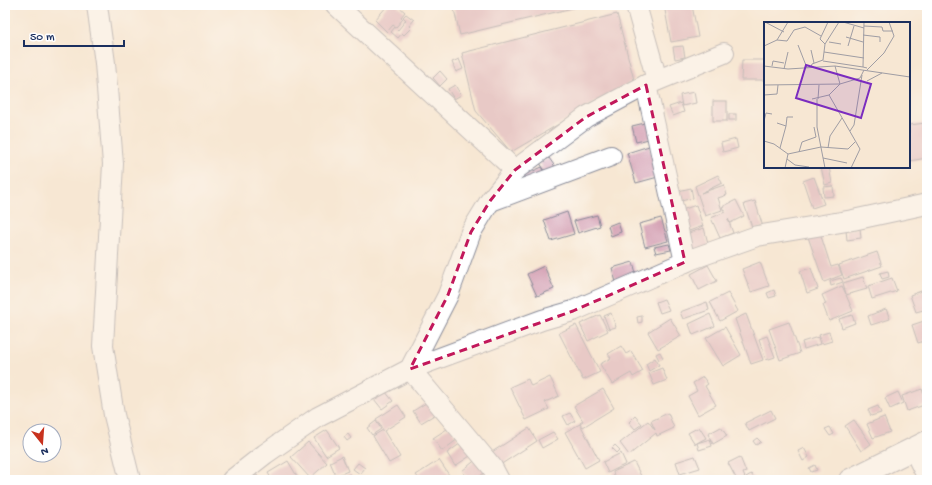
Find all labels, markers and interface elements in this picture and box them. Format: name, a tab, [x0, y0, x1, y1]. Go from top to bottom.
scale bar	[24, 22, 124, 48]
inset map	[764, 22, 910, 168]
text: 50 m	[30, 31, 55, 45]
north arrow	[22, 423, 62, 463]
text: N	[39, 444, 50, 457]

